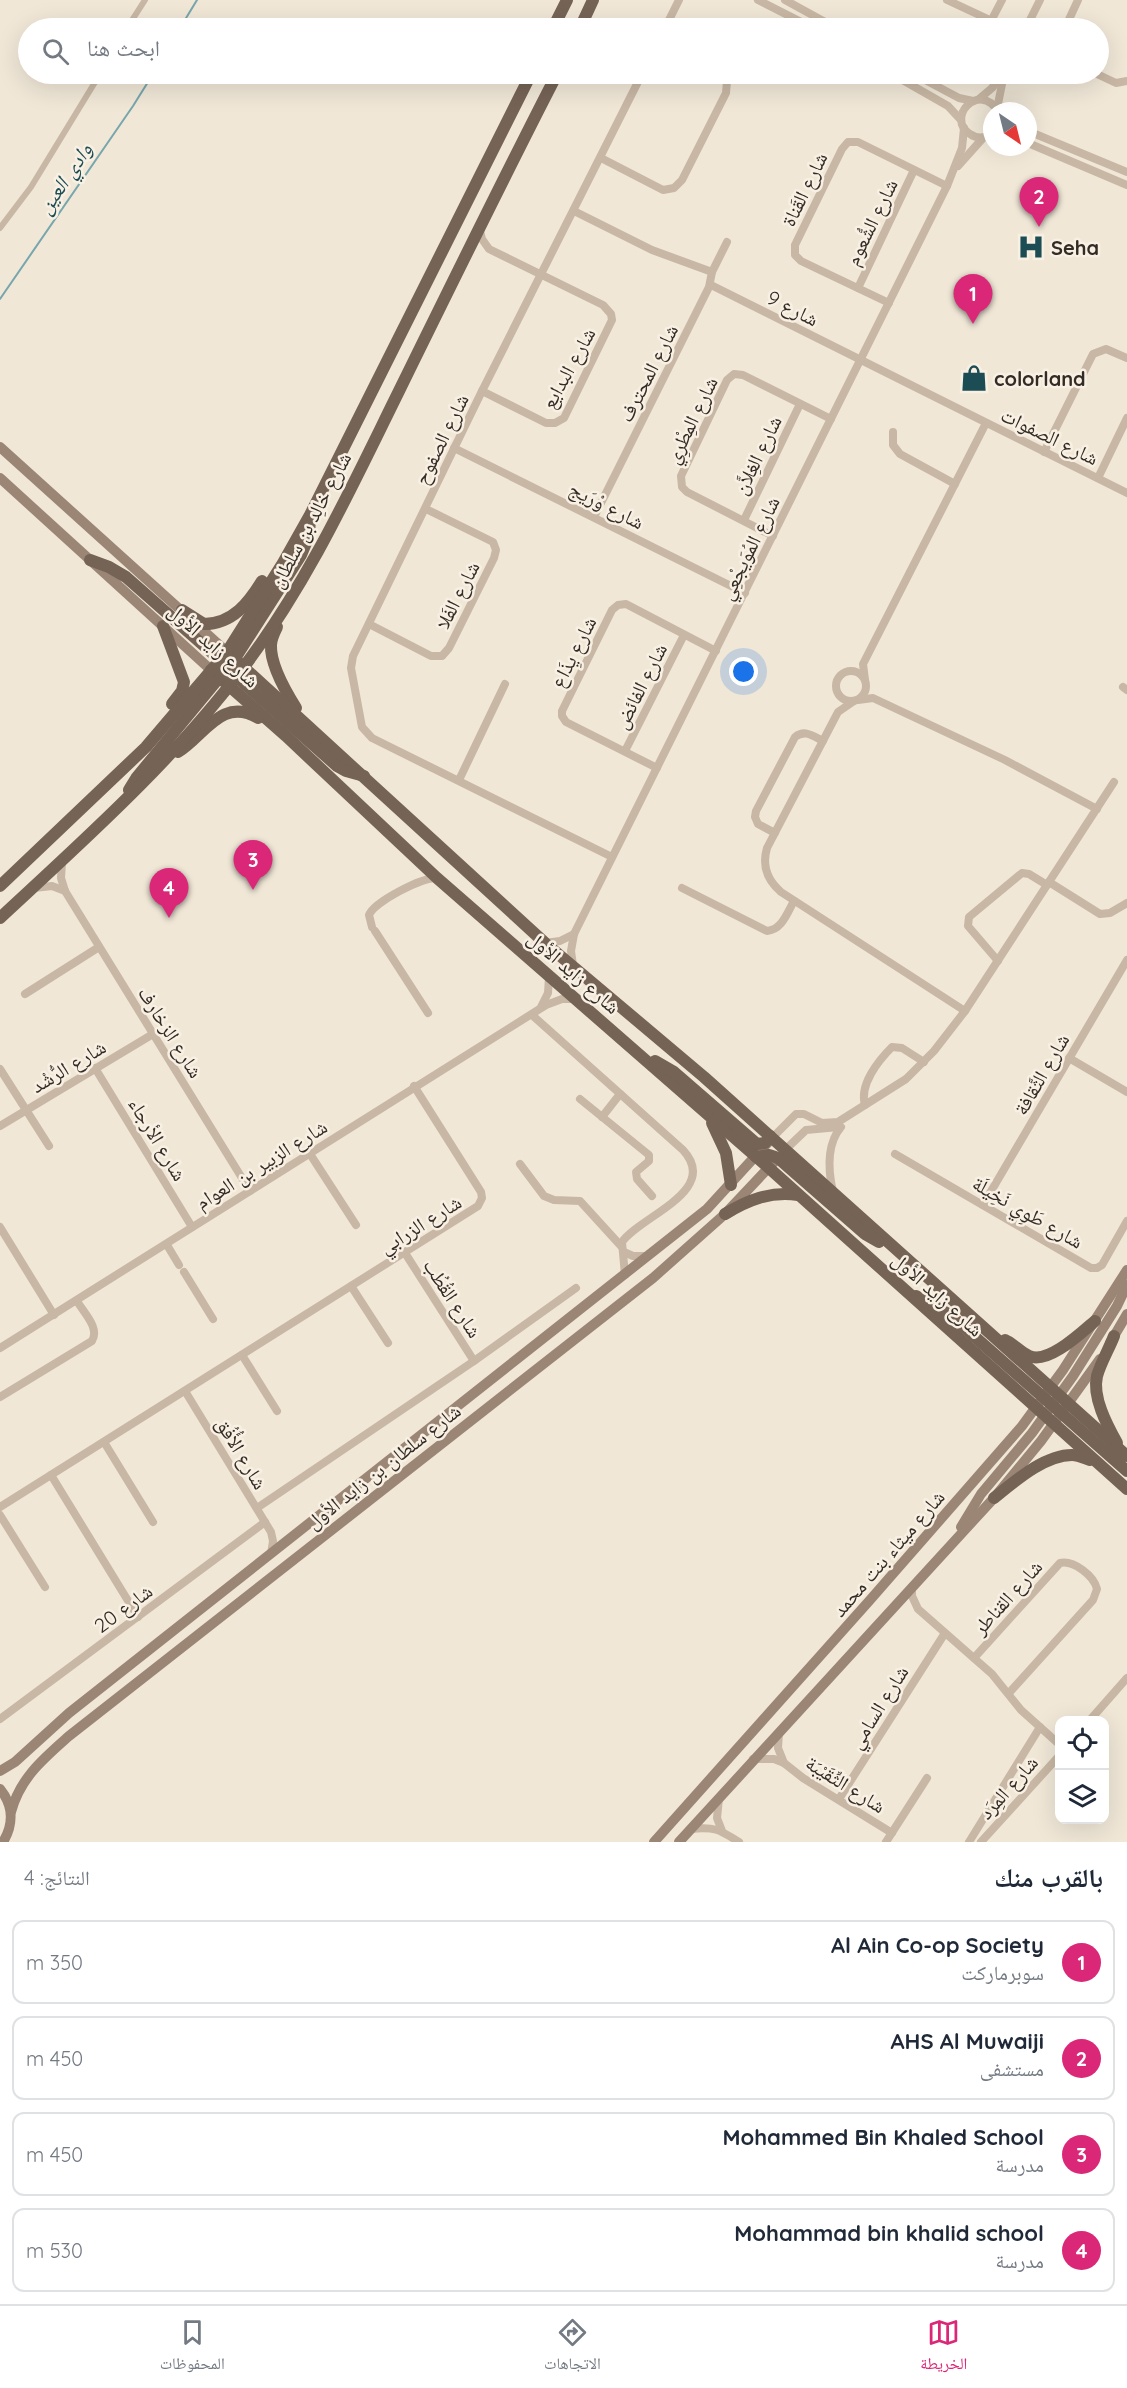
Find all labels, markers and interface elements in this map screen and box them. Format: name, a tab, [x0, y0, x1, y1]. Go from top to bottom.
search box	[18, 18, 1109, 84]
text: ابحث هنا	[87, 34, 160, 62]
icon: search	[39, 35, 72, 68]
north arrow	[983, 102, 1037, 156]
water label: وادي العين	[31, 137, 101, 221]
street label: شارع القَناة	[775, 148, 834, 231]
street label: شارع الشُّعوم	[839, 175, 904, 270]
pin: 2	[1020, 178, 1058, 227]
hospital icon: Seha	[1016, 232, 1046, 262]
place label: Seha	[1051, 235, 1099, 260]
pin: 1	[954, 274, 992, 324]
street label: شارع 9	[763, 284, 823, 332]
street label: شارع المحترف	[613, 320, 684, 426]
street label: شارع البدايع	[536, 323, 601, 413]
shop icon: colorland	[959, 363, 989, 393]
place label: colorland	[994, 366, 1086, 391]
street label: شارع المِطْرِي	[659, 372, 726, 469]
street label: شارع الصفوح	[408, 390, 475, 489]
street label: شارع الصفوات	[997, 402, 1103, 471]
street label: شارع الغِلاَّن	[727, 411, 788, 499]
street label: شارع خالِد بن سلطان	[264, 448, 357, 593]
street label: شارع وْرَيج	[565, 476, 649, 535]
street label: شارع المُوَيجْعِي	[713, 492, 789, 606]
street label: شارع الفَلا	[429, 557, 485, 633]
street label: شارع زايد الأول	[163, 598, 265, 693]
street label: شارع يِذَاع	[544, 612, 604, 693]
street label: شارع الفائض	[608, 639, 673, 733]
your location	[729, 657, 758, 686]
pin: 3	[234, 840, 272, 890]
pin: 4	[150, 868, 188, 918]
street label: شارع زايد الأول	[522, 925, 625, 1020]
street label: شارع الزخارف	[132, 982, 209, 1083]
street label: شارع الثَّقافة	[1008, 1029, 1075, 1120]
street label: شارع الرُّشْد	[26, 1034, 111, 1099]
street label: شارع الأرجاء	[123, 1093, 193, 1186]
street label: شارع الزبير بن العوام	[191, 1113, 333, 1216]
street label: شارع طَوِي نَخِيلَة	[966, 1170, 1088, 1257]
street label: شارع الزرابي	[374, 1189, 468, 1263]
street label: شارع زايد الأول	[887, 1247, 989, 1342]
street label: شارع القُطُب	[417, 1254, 488, 1343]
street label: شارع سلطان بن زايد الأول	[301, 1398, 466, 1535]
street label: شارع الأُفُق	[210, 1412, 274, 1494]
street label: شارع ميثاء بنت محمد	[826, 1485, 951, 1622]
street label: شارع القناطر	[966, 1554, 1048, 1641]
street label: شارع 20	[89, 1578, 158, 1639]
street label: شارع السامي	[843, 1661, 917, 1756]
map controls	[1055, 1716, 1109, 1824]
button: locate	[1055, 1716, 1109, 1770]
street label: شارع الثِّقَيْبَة	[801, 1750, 891, 1819]
street label: شارع المِرَد	[973, 1750, 1044, 1825]
button: layers	[1055, 1770, 1109, 1824]
text: بالقرب منك	[994, 1861, 1103, 1894]
text: النتائج: 4	[24, 1865, 90, 1890]
text: Al Ain Co-op Society	[831, 1931, 1044, 1959]
text: 350 m	[26, 1950, 83, 1975]
text: 1	[1078, 1950, 1085, 1975]
text: سوبرماركت	[961, 1960, 1044, 1985]
text: AHS Al Muwaiji	[891, 2027, 1044, 2055]
text: 450 m	[26, 2046, 83, 2071]
text: 2	[1076, 2046, 1087, 2071]
text: مستشفى	[980, 2056, 1044, 2081]
text: Mohammed Bin Khaled School	[722, 2123, 1044, 2151]
text: 450 m	[26, 2142, 83, 2167]
text: 3	[1076, 2142, 1087, 2167]
text: مدرسة	[995, 2152, 1044, 2177]
text: Mohammad bin khalid school	[734, 2219, 1044, 2247]
text: 530 m	[26, 2238, 83, 2263]
text: 4	[1076, 2238, 1087, 2263]
text: مدرسة	[995, 2248, 1044, 2273]
tab: المحفوظات	[160, 2316, 225, 2379]
tab: الاتجاهات	[544, 2316, 601, 2379]
tab: الخريطة	[920, 2316, 967, 2379]

